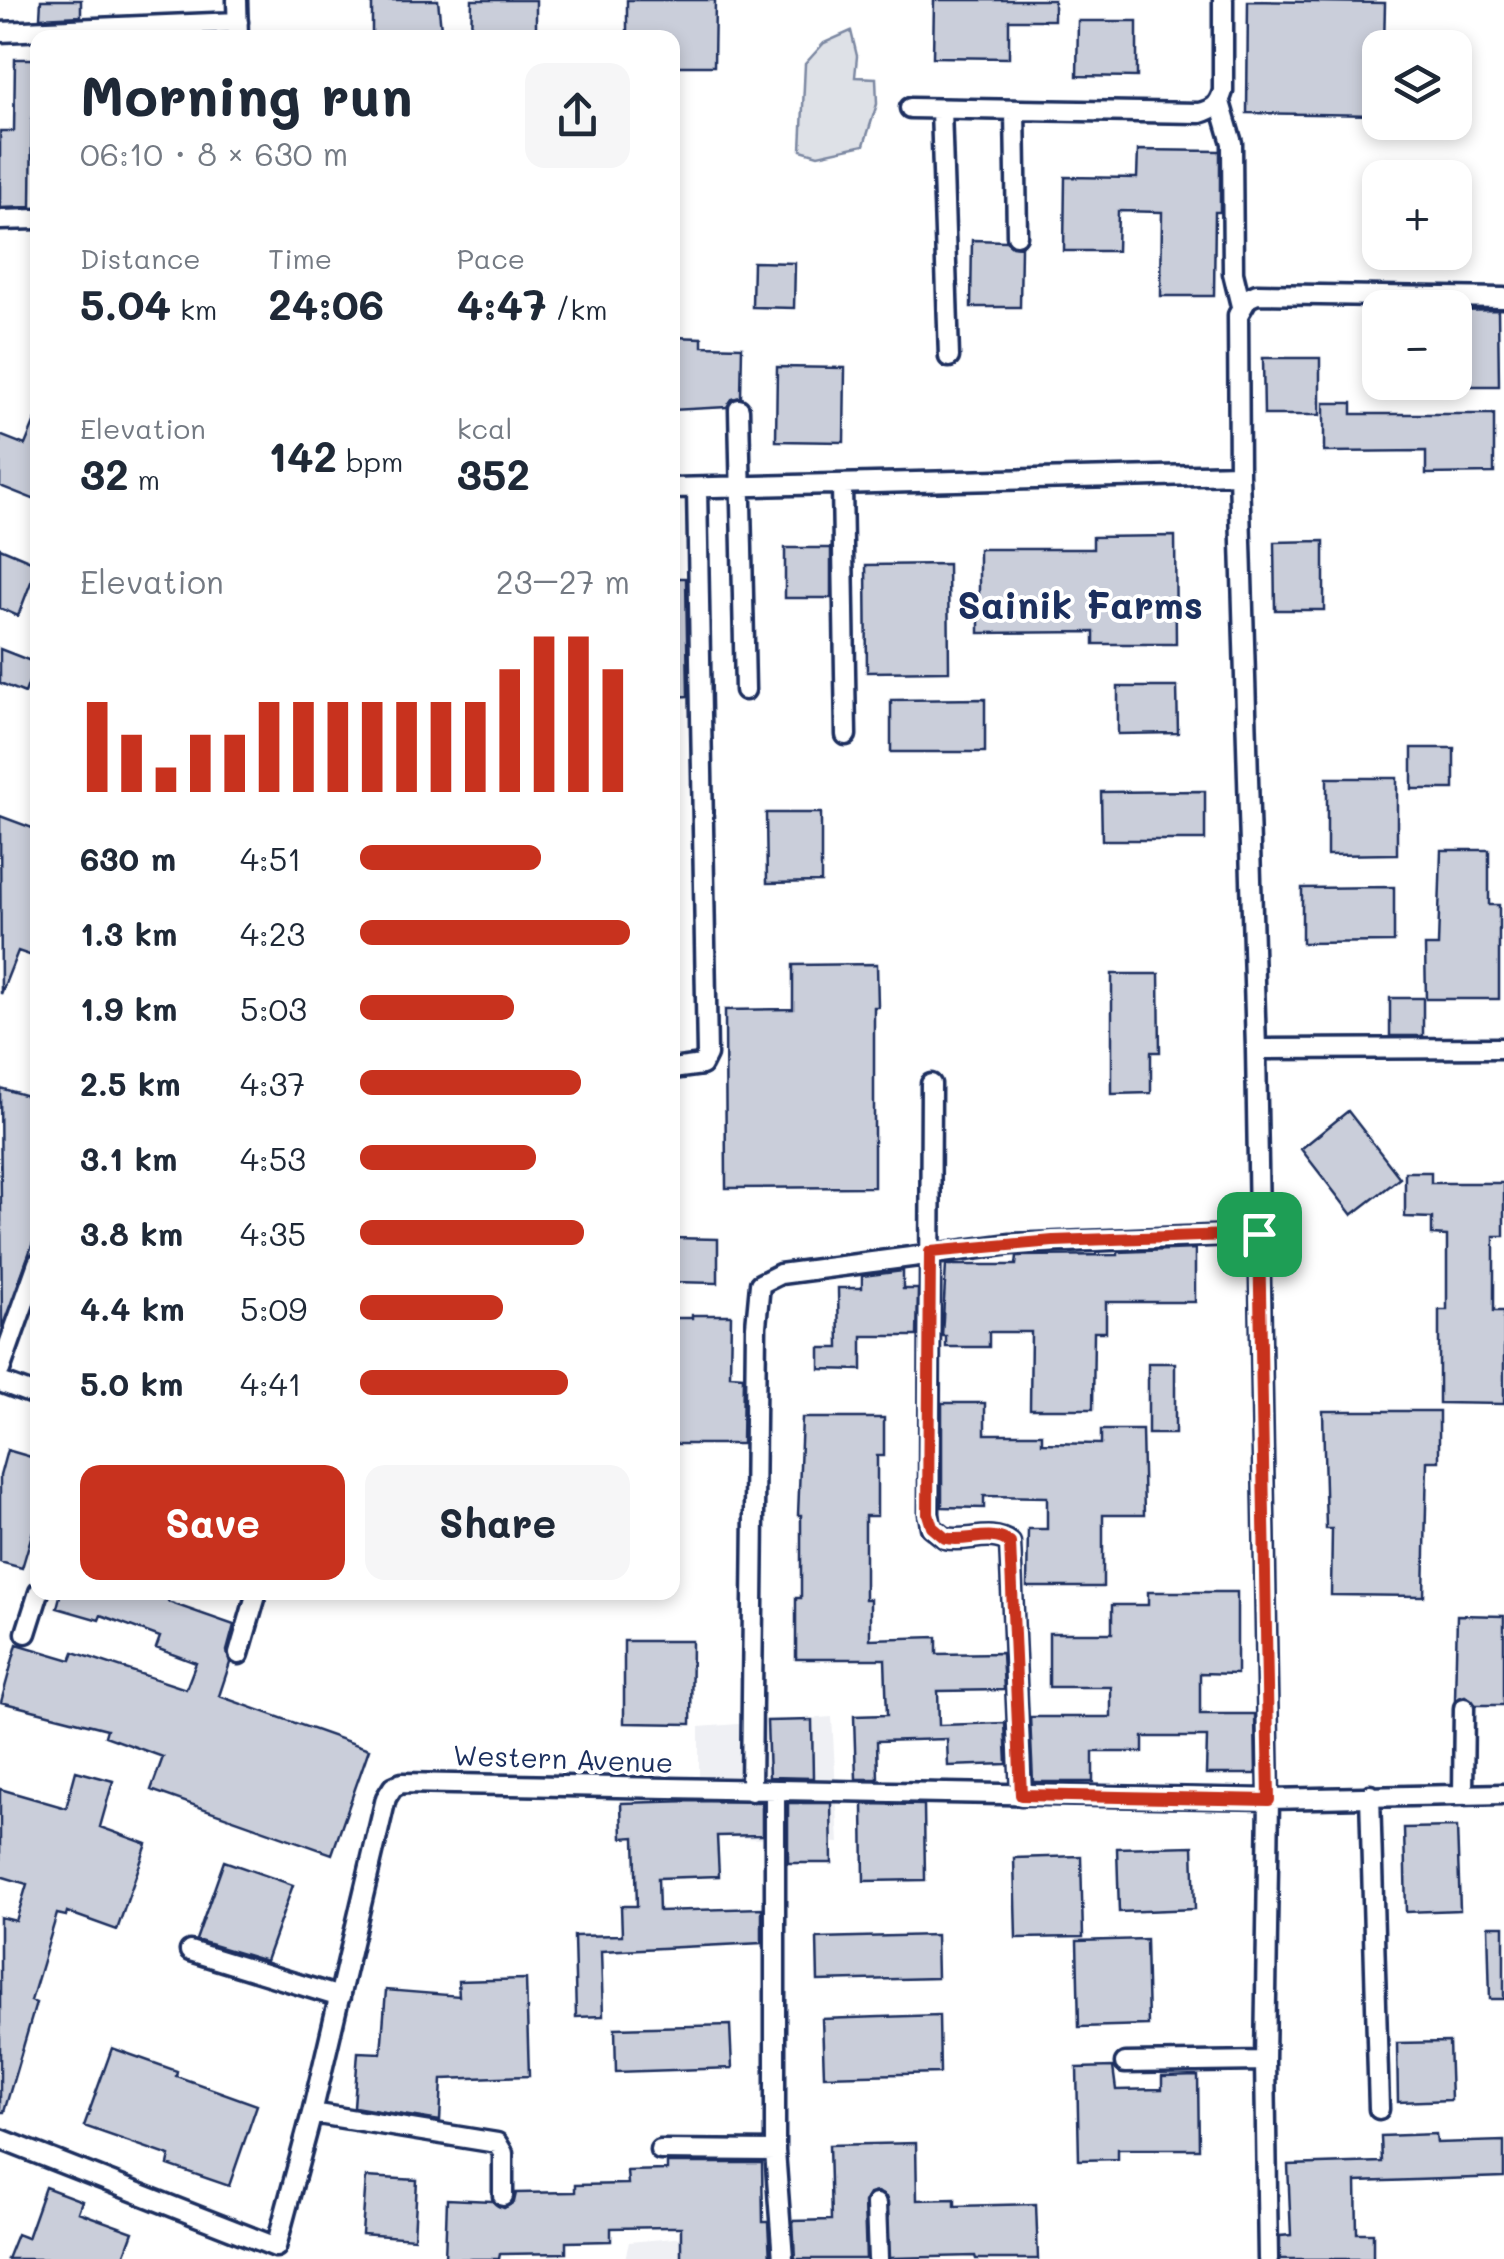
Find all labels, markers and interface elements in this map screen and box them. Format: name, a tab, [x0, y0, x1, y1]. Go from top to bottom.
map controls	[1362, 30, 1472, 400]
button: layers	[1362, 30, 1472, 140]
text: Morning run	[80, 58, 413, 130]
button: share	[525, 63, 630, 168]
text: 06:10 · 8 × 630 m	[80, 132, 348, 174]
button: +	[1362, 160, 1472, 270]
text: Distance	[80, 240, 201, 276]
text: Time	[268, 240, 332, 276]
text: Pace	[457, 240, 525, 276]
text: 5.04	[80, 276, 171, 331]
text: 24:06	[268, 276, 384, 331]
text: 4:47	[457, 276, 547, 331]
button: −	[1362, 290, 1472, 400]
text: km	[171, 291, 217, 327]
text: /km	[547, 291, 607, 327]
text: Elevation	[80, 410, 206, 446]
text: kcal	[457, 410, 512, 446]
text: 142	[268, 428, 337, 483]
text: bpm	[337, 443, 403, 479]
text: 32	[80, 446, 129, 501]
text: 352	[457, 446, 530, 501]
text: m	[129, 461, 160, 497]
text: Elevation	[80, 560, 224, 602]
text: 23–27 m	[496, 560, 630, 602]
district label: Sainik Farms	[957, 579, 1203, 629]
text: 630 m	[80, 837, 176, 879]
text: 4:51	[240, 837, 302, 879]
text: 1.3 km	[80, 912, 177, 954]
text: 4:23	[240, 912, 305, 954]
text: 1.9 km	[80, 987, 177, 1029]
text: 5:03	[240, 987, 307, 1029]
text: 2.5 km	[80, 1062, 181, 1104]
text: 4:37	[240, 1062, 305, 1104]
text: 3.1 km	[80, 1137, 177, 1179]
text: 4:53	[240, 1137, 306, 1179]
pin	[1217, 1192, 1302, 1277]
icon: arrive	[1232, 1207, 1287, 1262]
text: 3.8 km	[80, 1212, 183, 1254]
text: 4:35	[240, 1212, 306, 1254]
text: 4.4 km	[80, 1287, 185, 1329]
text: 5:09	[240, 1287, 307, 1329]
text: 5.0 km	[80, 1362, 183, 1404]
text: 4:41	[240, 1362, 302, 1404]
button: Save	[80, 1465, 345, 1580]
button: Share	[365, 1465, 630, 1580]
street label: Western Avenue	[452, 1736, 674, 1780]

